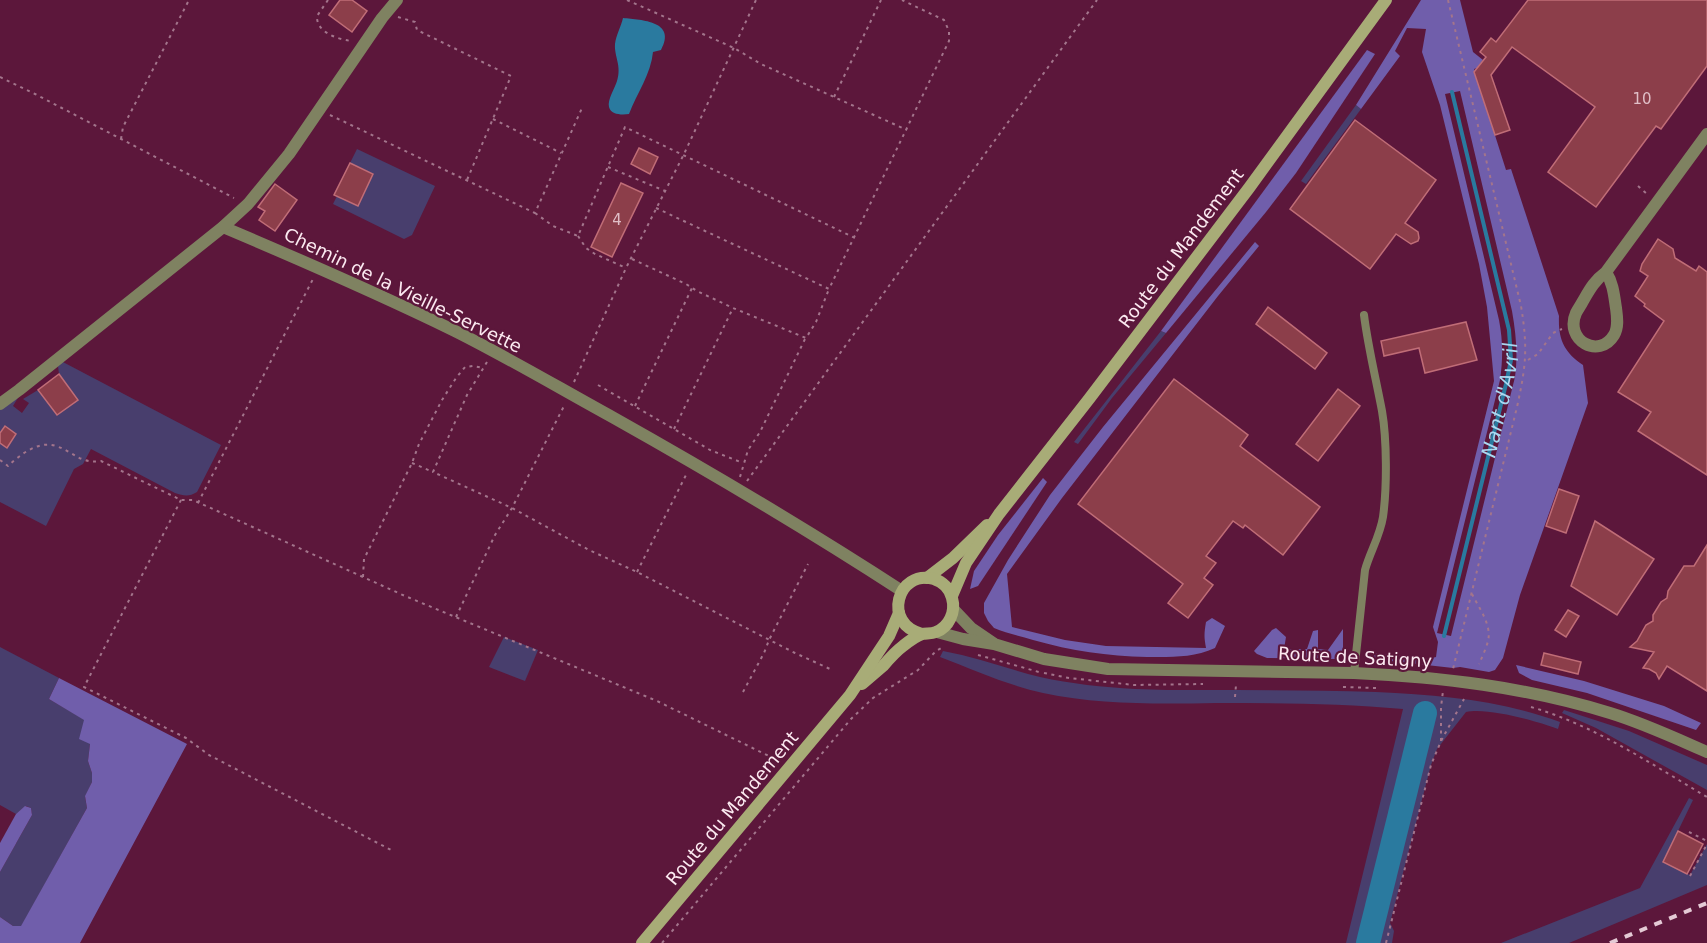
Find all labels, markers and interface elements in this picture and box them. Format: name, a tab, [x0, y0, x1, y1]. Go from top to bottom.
house number: 10	[1632, 90, 1652, 108]
street label: Route du Mandement	[1114, 164, 1248, 332]
house number: 4	[612, 211, 622, 229]
street label: Chemin de la Vieille-Servette	[281, 223, 525, 357]
water label: Nant d'Avril	[1476, 341, 1523, 460]
street label: Route de Satigny	[1277, 642, 1433, 672]
street label: Route du Mandement	[662, 727, 802, 889]

